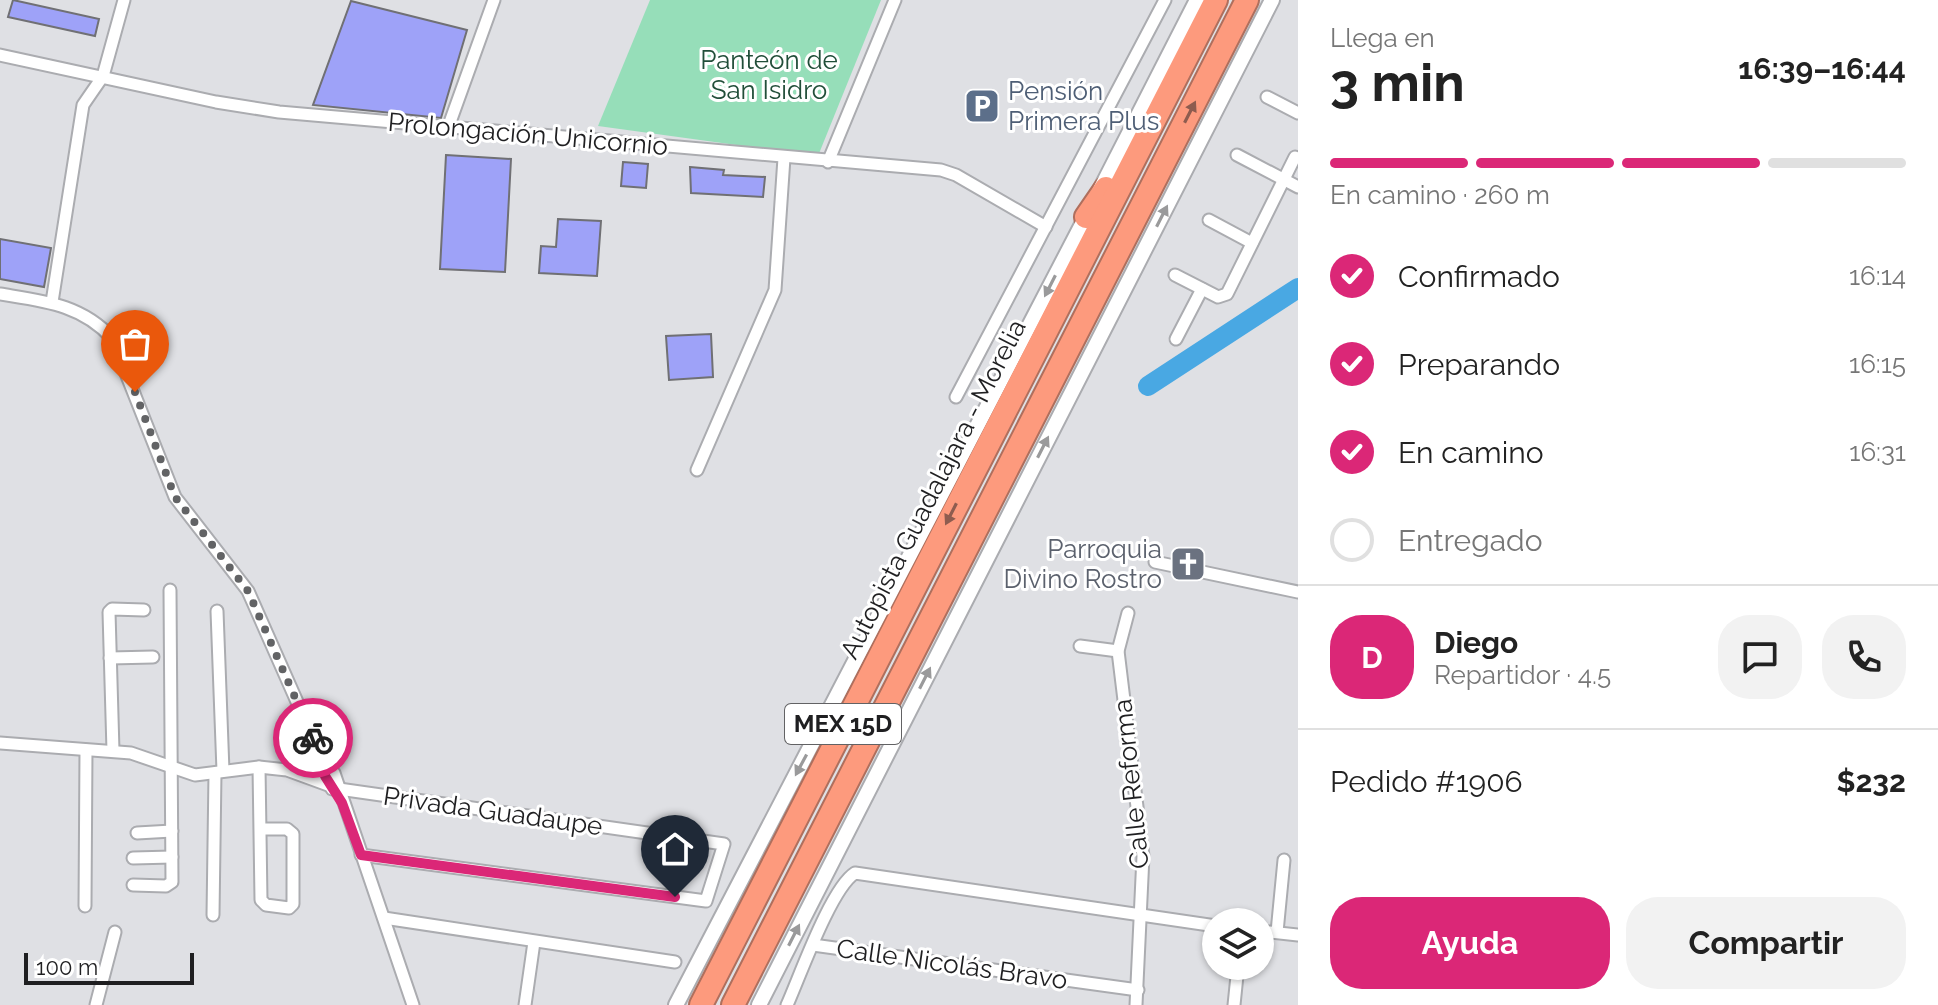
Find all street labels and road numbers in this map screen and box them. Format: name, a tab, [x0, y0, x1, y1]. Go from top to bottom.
street label: Prolongación Unicornio	[387, 107, 669, 161]
street label: Autopista Guadalajara - Morelia	[834, 314, 1032, 664]
street label: Calle Reforma	[1107, 698, 1155, 870]
road number: MEX 15D	[785, 704, 901, 744]
street label: Privada Guadaupe	[382, 781, 604, 841]
street label: Calle Nicolás Bravo	[835, 933, 1069, 995]

